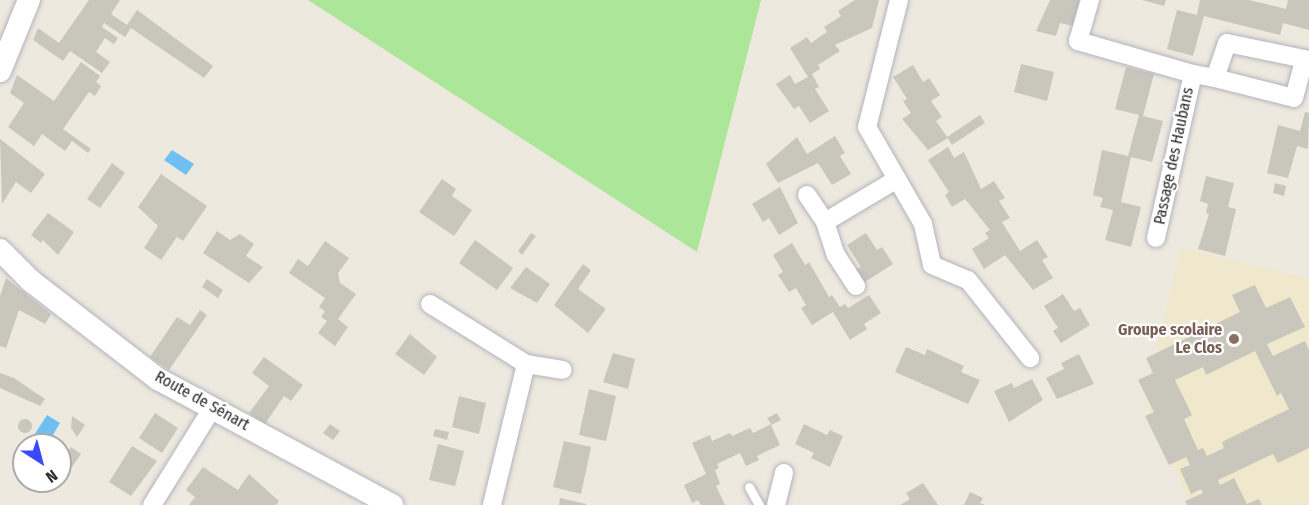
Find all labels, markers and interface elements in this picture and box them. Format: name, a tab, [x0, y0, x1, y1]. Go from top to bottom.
street label: Passage des Haubans	[1150, 86, 1198, 226]
place label: Groupe scolaire Le Clos	[1118, 320, 1222, 358]
marker: Groupe scolaire Le Clos	[1227, 332, 1241, 346]
street label: Route de Sénart	[151, 367, 253, 435]
north arrow	[12, 433, 72, 493]
text: N	[42, 466, 61, 487]

